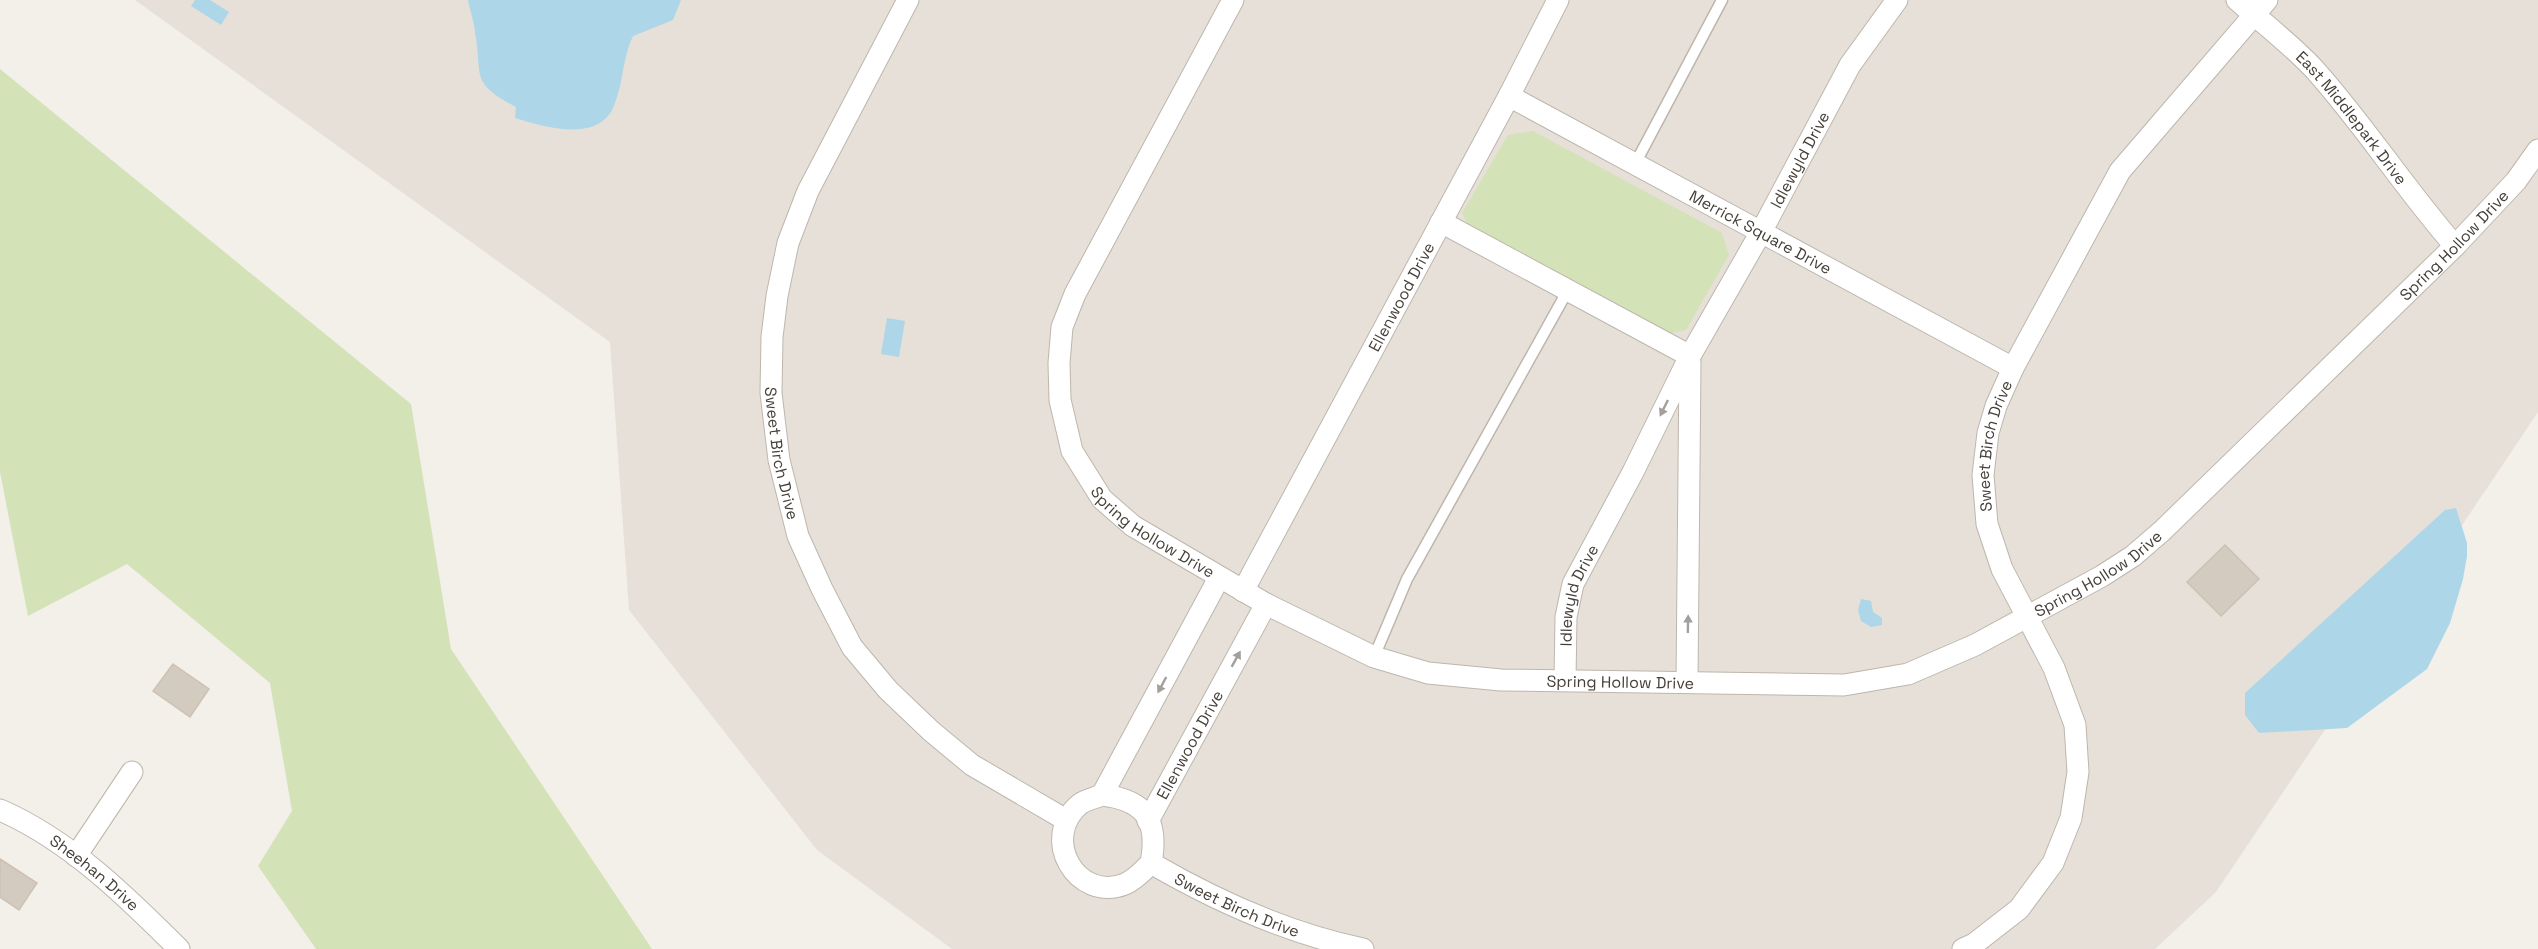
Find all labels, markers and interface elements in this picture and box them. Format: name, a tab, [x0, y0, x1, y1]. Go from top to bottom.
street label: East Middlepark Drive	[2291, 46, 2412, 189]
street label: Idlewyld Drive	[1766, 108, 1834, 212]
street label: Merrick Square Drive	[1686, 185, 1835, 279]
street label: Spring Hollow Drive	[2395, 185, 2513, 305]
street label: Ellenwood Drive	[1364, 239, 1440, 355]
street label: Sweet Birch Drive	[1973, 377, 2017, 513]
street label: Sweet Birch Drive	[760, 387, 804, 522]
one-way arrow	[1660, 400, 1669, 417]
street label: Spring Hollow Drive	[1086, 483, 1219, 583]
street label: Spring Hollow Drive	[2030, 526, 2167, 622]
street label: Idlewyld Drive	[1556, 541, 1603, 647]
one-way arrow	[1683, 614, 1693, 633]
one-way arrow	[1231, 650, 1241, 667]
street label: Spring Hollow Drive	[1546, 671, 1694, 694]
one-way arrow	[1157, 677, 1167, 694]
street label: Ellenwood Drive	[1152, 686, 1228, 803]
street label: Sheehan Drive	[46, 830, 144, 916]
street label: Sweet Birch Drive	[1171, 868, 1302, 942]

